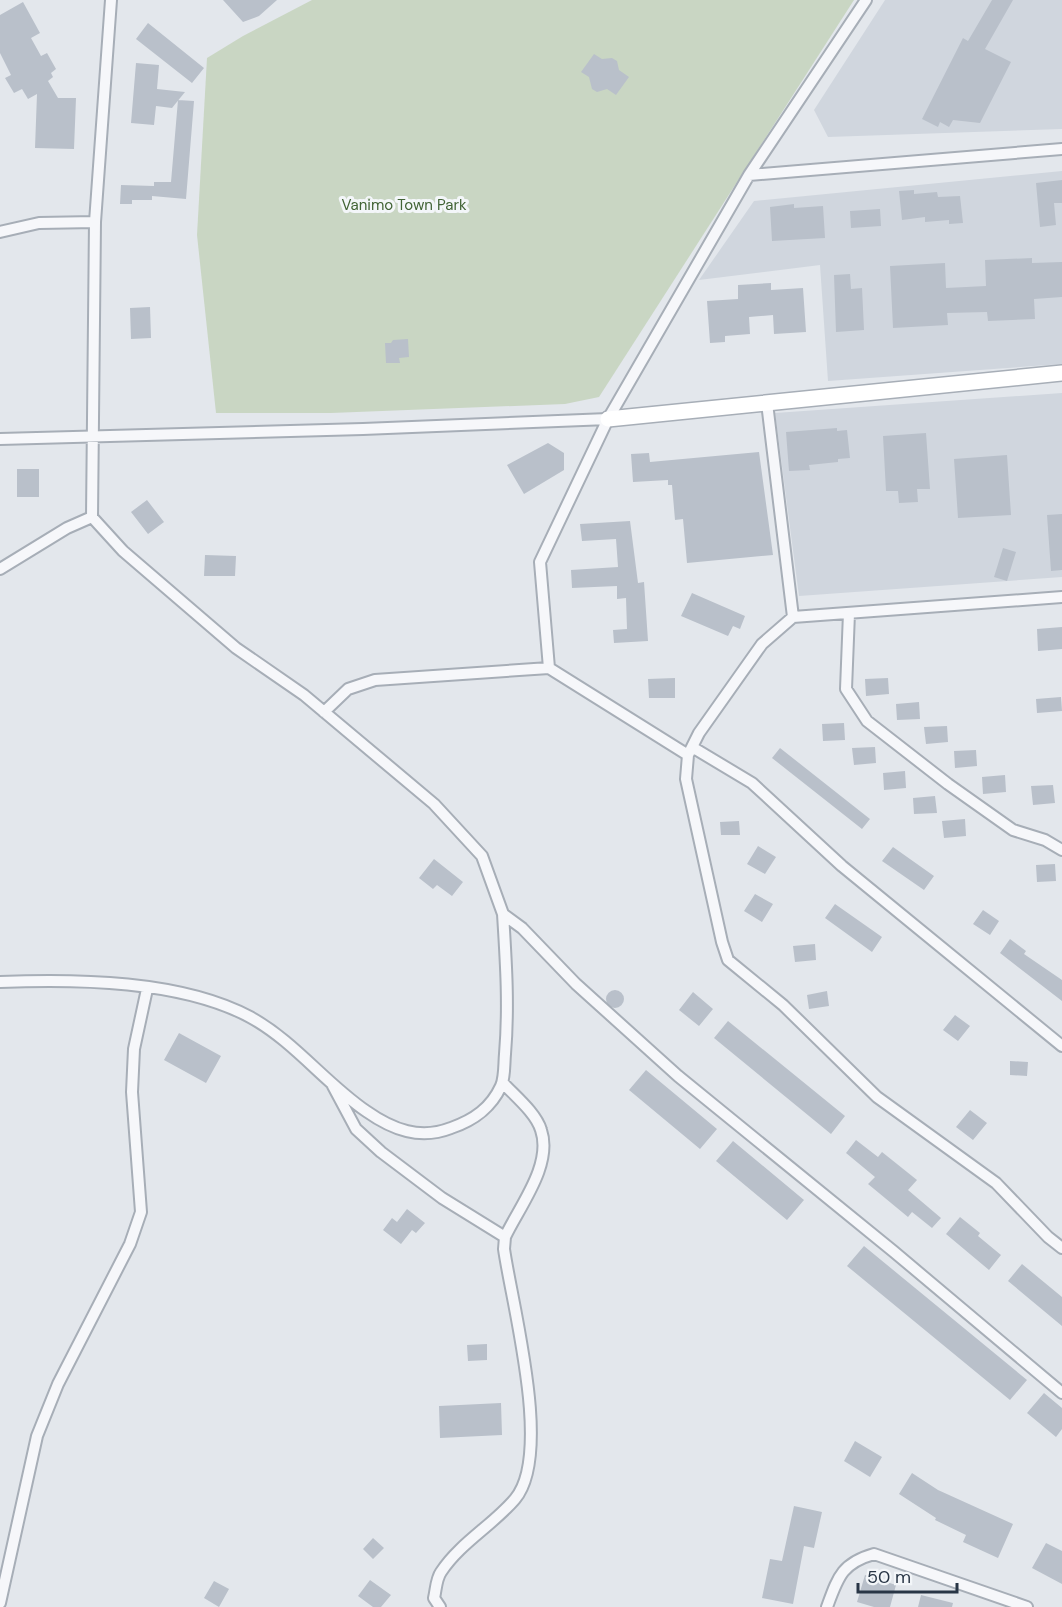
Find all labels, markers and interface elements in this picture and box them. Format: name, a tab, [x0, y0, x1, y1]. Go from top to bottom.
park label: Vanimo Town Park	[341, 195, 467, 215]
scale bar	[858, 1556, 957, 1594]
text: 50 m	[867, 1565, 911, 1589]

